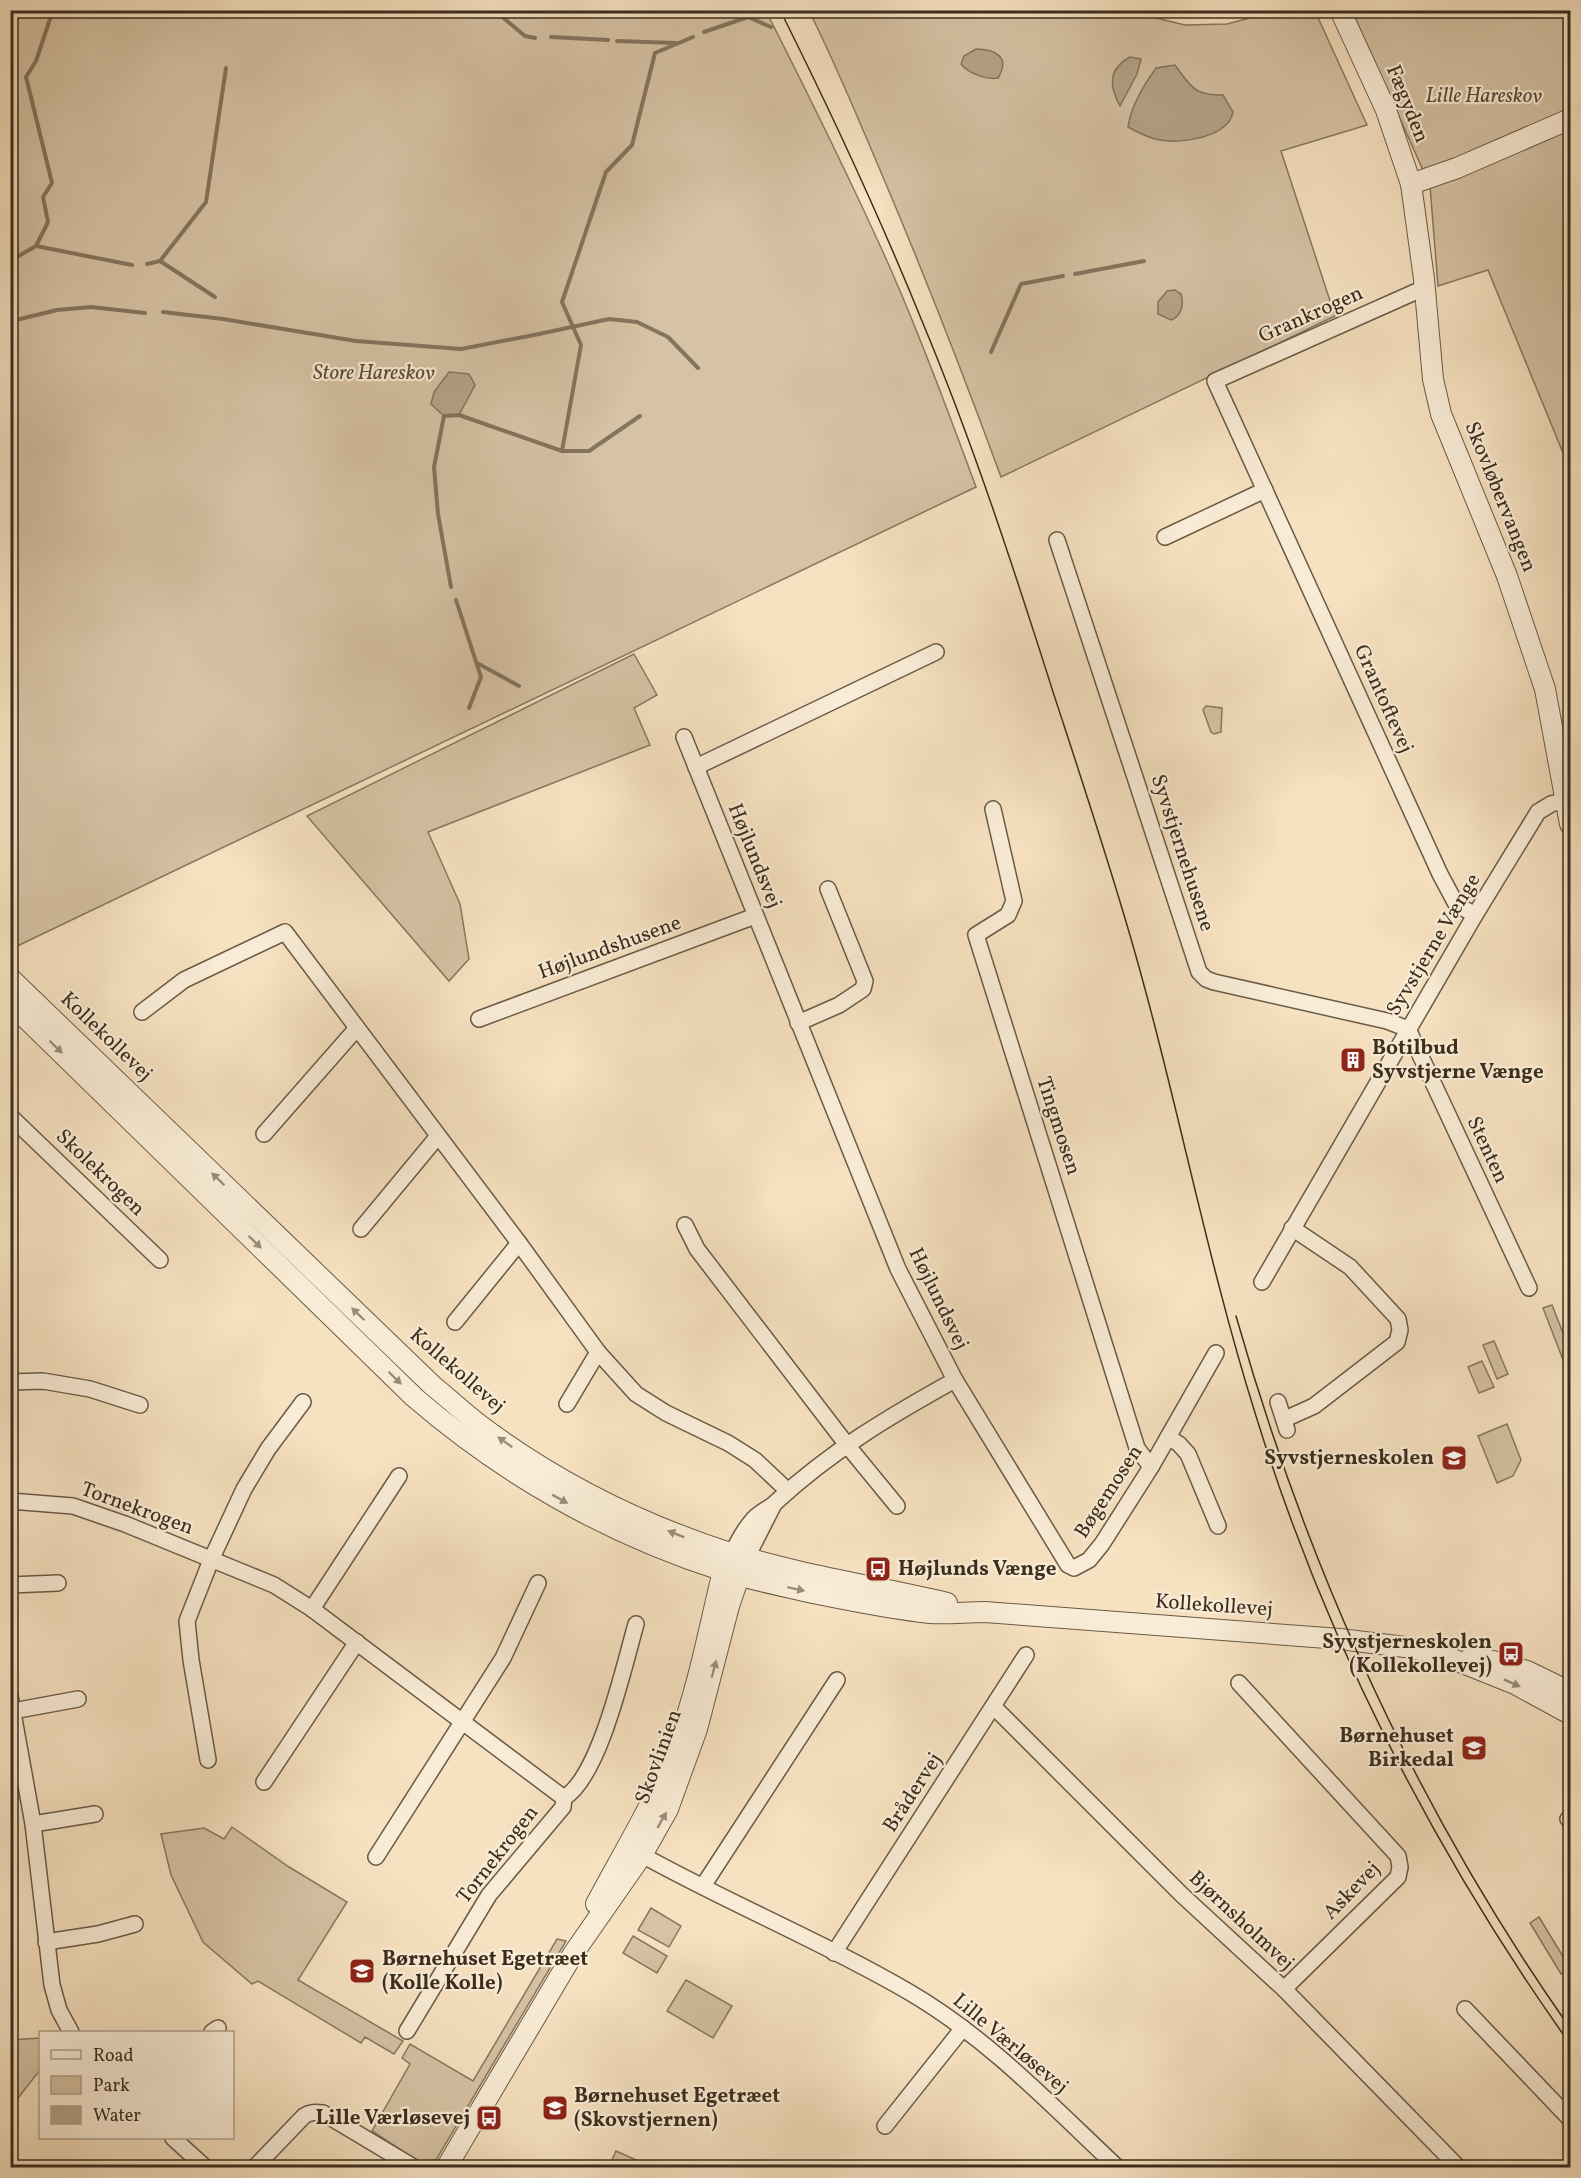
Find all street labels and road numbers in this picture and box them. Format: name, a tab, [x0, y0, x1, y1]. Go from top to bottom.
street label: Fægyden	[1378, 61, 1436, 147]
street label: Grankrogen	[1254, 279, 1368, 351]
street label: Skovløbervangen	[1457, 418, 1543, 576]
street label: Grantoftevej	[1346, 640, 1420, 758]
street label: Syvstjernehusene	[1143, 771, 1221, 935]
street label: Højlundsvej	[720, 799, 788, 913]
street label: Syvstjerne Vænge	[1380, 868, 1488, 1022]
street label: Højlundshusene	[534, 909, 686, 987]
street label: Kollekollevej	[53, 986, 159, 1088]
street label: Tingmosen	[1028, 1073, 1088, 1179]
street label: Stenten	[1459, 1112, 1515, 1188]
street label: Skolekrogen	[49, 1123, 151, 1223]
street label: Højlundsvej	[901, 1243, 975, 1355]
street label: Kollekollevej	[403, 1321, 511, 1421]
street label: Bøgemosen	[1068, 1440, 1150, 1544]
street label: Tornekrogen	[77, 1475, 197, 1543]
street label: Kollekollevej	[1154, 1587, 1274, 1625]
street label: Skovlinien	[628, 1706, 690, 1808]
street label: Brådervej	[876, 1747, 950, 1839]
street label: Tornekrogen	[450, 1800, 546, 1910]
street label: Askevej	[1317, 1855, 1387, 1927]
street label: Bjørnsholmvej	[1182, 1864, 1300, 1978]
street label: Lille Værløsevej	[946, 1987, 1074, 2101]

